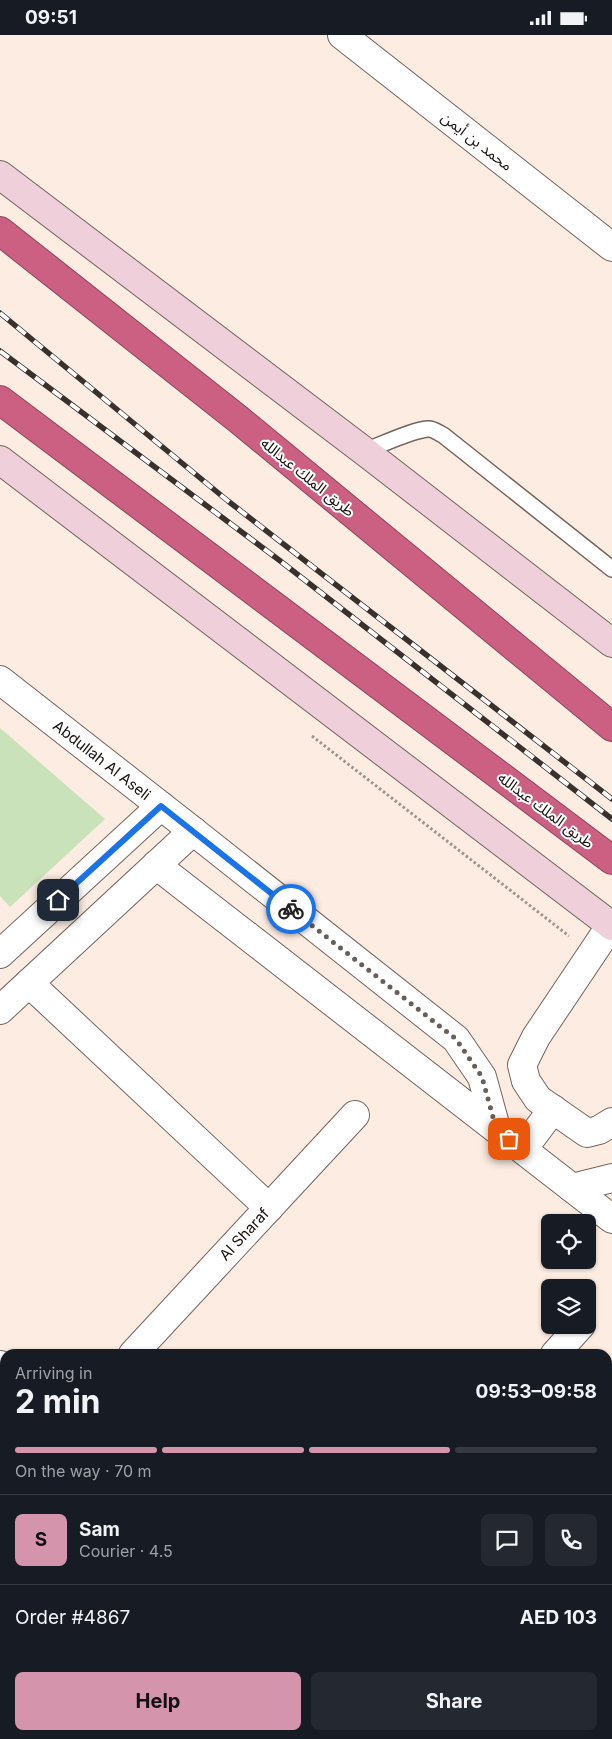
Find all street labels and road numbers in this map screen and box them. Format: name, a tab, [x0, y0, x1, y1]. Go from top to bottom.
street label: محمد بن أيمن	[438, 107, 516, 175]
street label: طريق الملك عبدالله	[257, 433, 359, 521]
street label: Abdullah Al Aseli	[49, 716, 155, 804]
street label: طريق الملك عبدالله	[494, 768, 598, 853]
street label: Al Sharaf	[215, 1204, 273, 1264]

